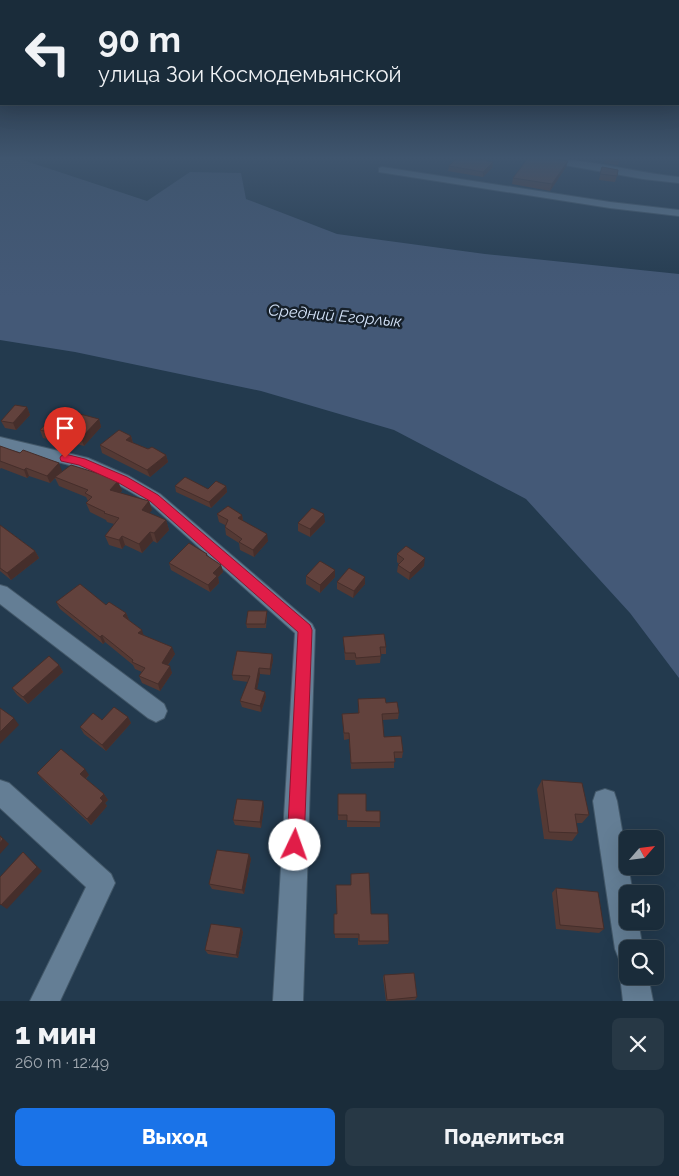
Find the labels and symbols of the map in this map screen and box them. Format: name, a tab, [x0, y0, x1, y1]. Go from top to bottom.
water label: Средний Егорлык	[267, 300, 403, 331]
pin	[44, 407, 86, 458]
position arrow	[268, 818, 320, 870]
north arrow	[619, 830, 664, 875]

